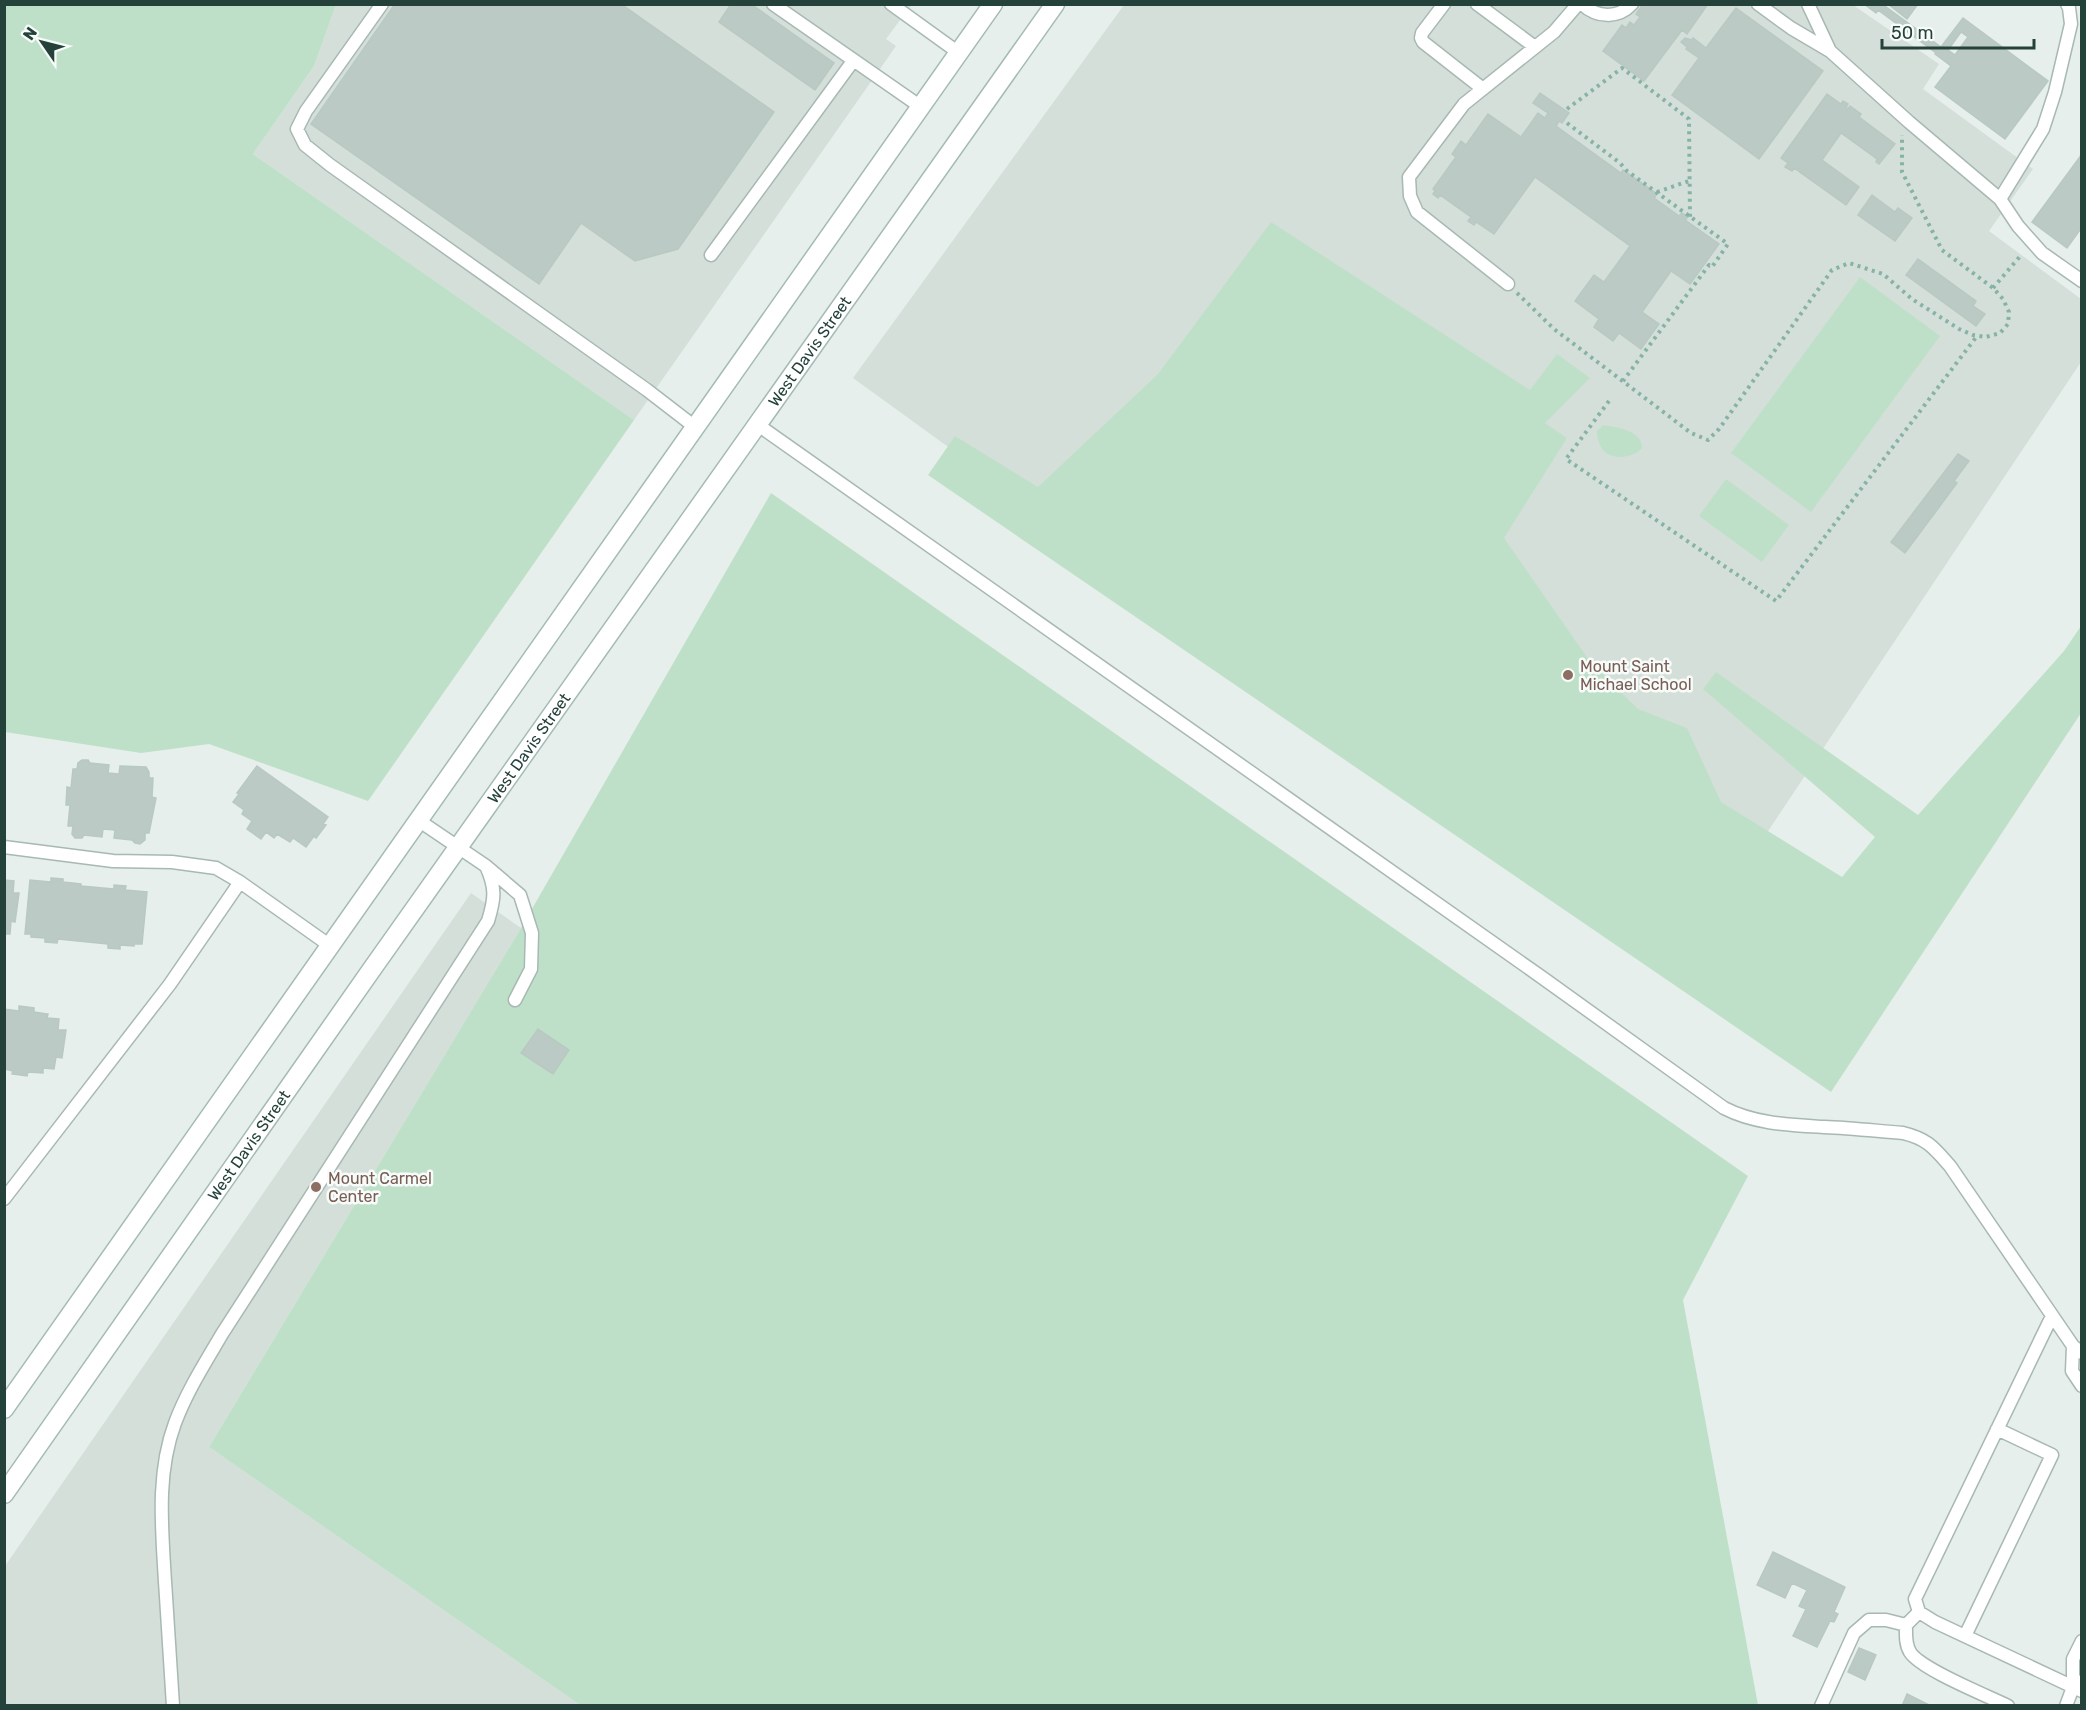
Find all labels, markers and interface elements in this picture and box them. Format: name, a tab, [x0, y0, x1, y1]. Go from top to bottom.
north arrow	[12, 12, 72, 72]
scale bar	[1882, 12, 2034, 50]
text: 50 m	[1891, 22, 1934, 44]
text: N	[19, 24, 41, 44]
street label: West Davis Street	[764, 292, 855, 410]
place label: Mount Saint Michael School	[1580, 657, 1692, 694]
marker: Mount Saint Michael School	[1561, 668, 1575, 682]
street label: West Davis Street	[483, 689, 574, 807]
street label: West Davis Street	[203, 1086, 294, 1204]
place label: Mount Carmel Center	[328, 1169, 432, 1206]
marker: Mount Carmel Center	[309, 1180, 323, 1194]

